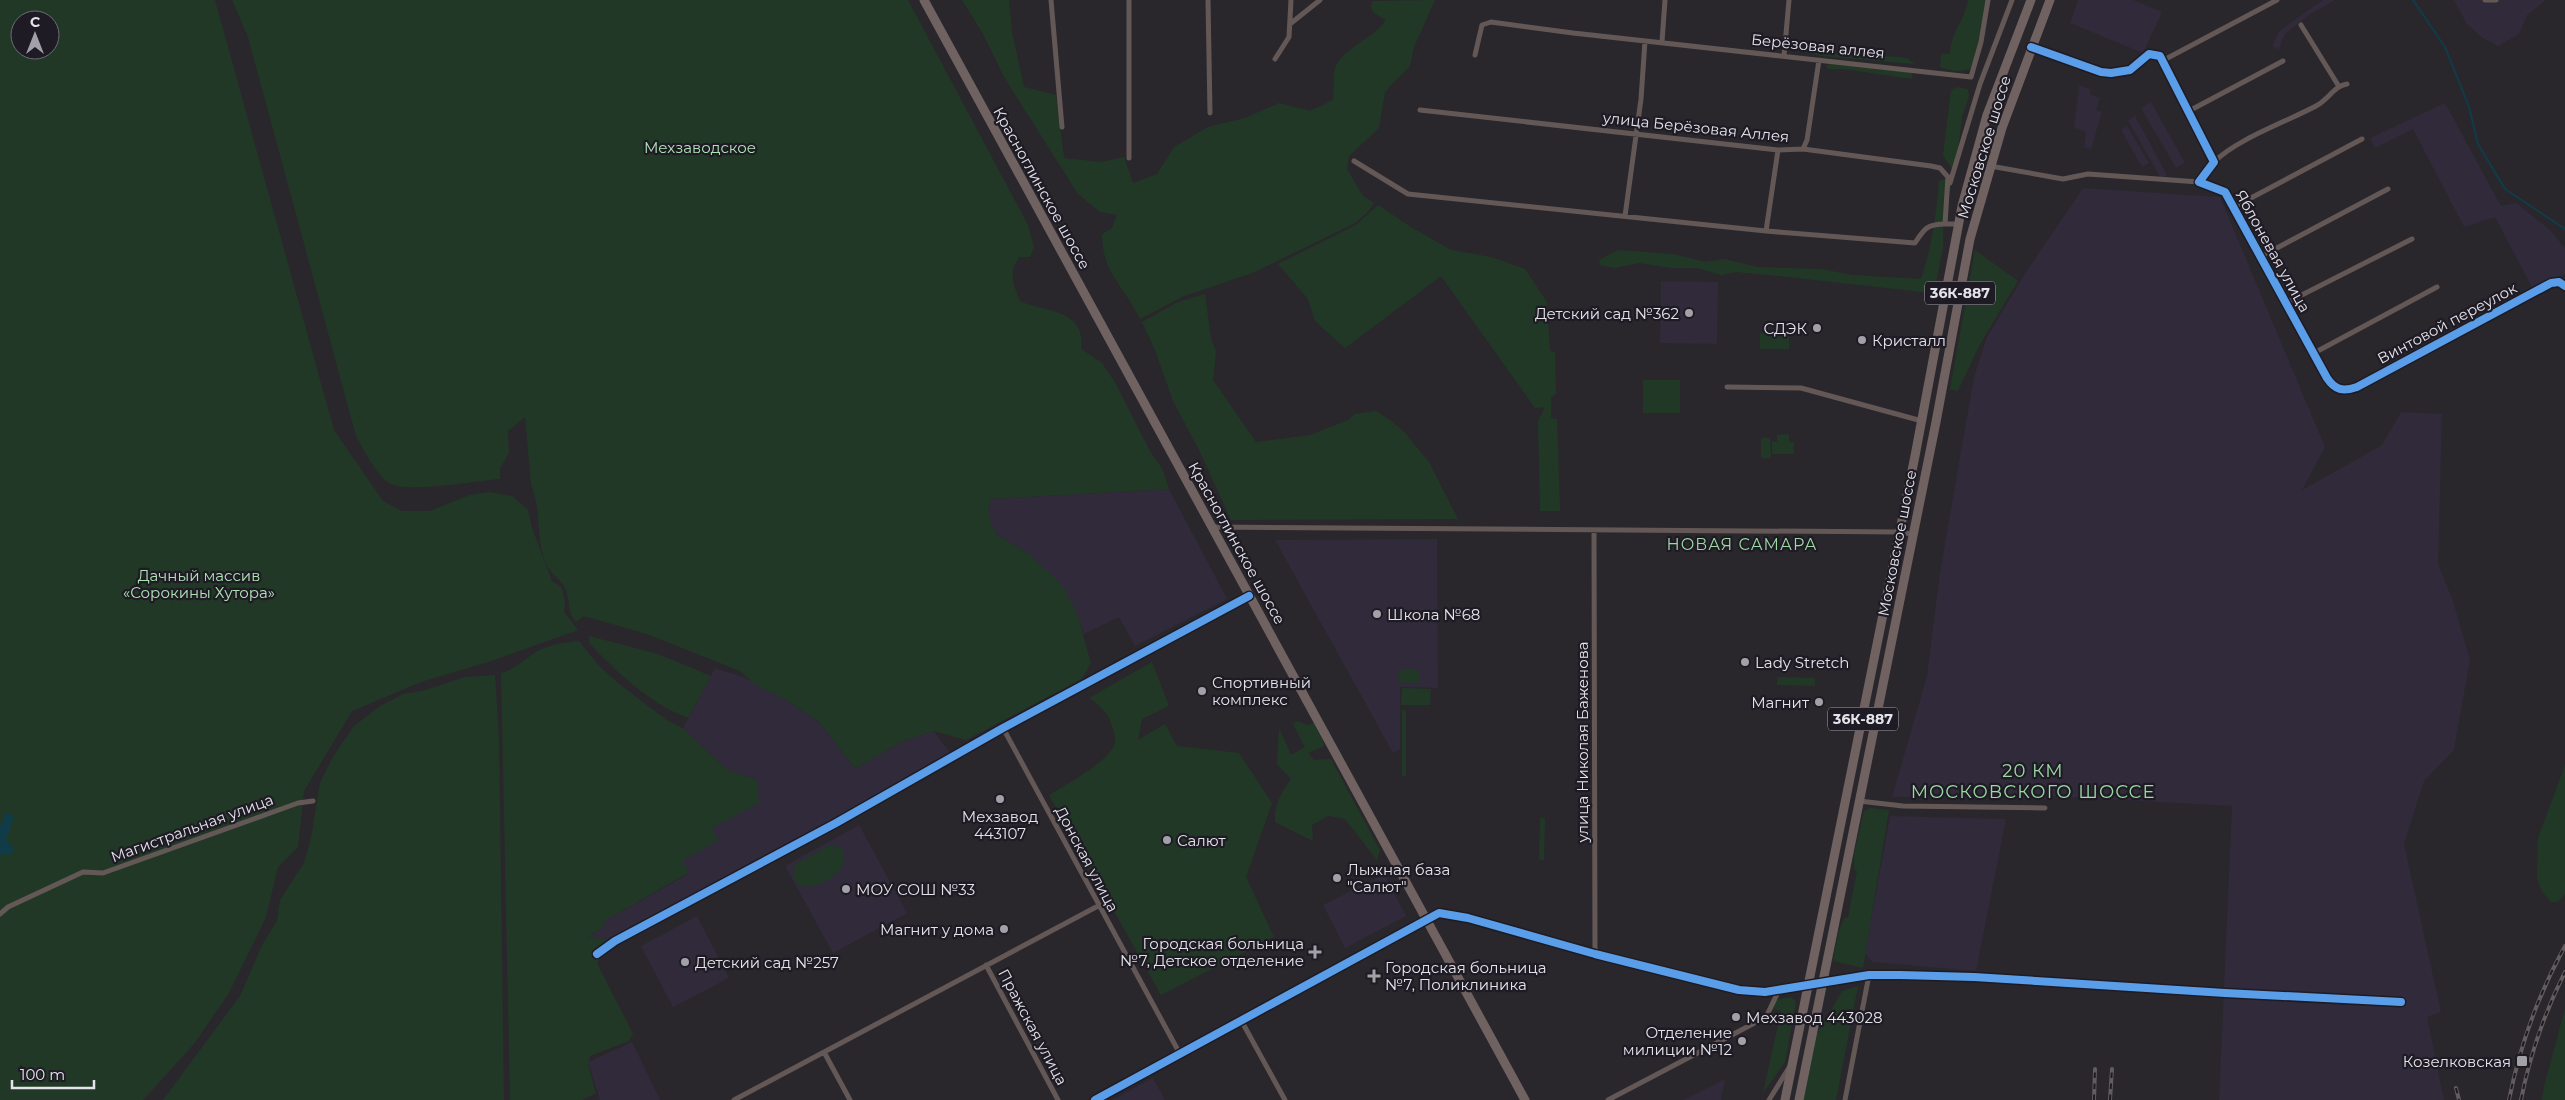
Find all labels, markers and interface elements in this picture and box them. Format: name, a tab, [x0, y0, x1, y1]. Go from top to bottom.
north arrow	[10, 10, 60, 60]
text: С	[30, 13, 40, 31]
street label: Берёзовая аллея	[1750, 30, 1886, 62]
street label: Московское шоссе	[1953, 73, 2015, 221]
street label: Красноглинское шоссе	[989, 103, 1095, 273]
street label: улица Берёзовая Аллея	[1601, 108, 1790, 146]
park label: Мехзаводское	[644, 138, 756, 157]
street label: Яблоневая улица	[2231, 187, 2315, 315]
street label: Винтовой переулок	[2374, 278, 2520, 368]
road number: 36К-887	[1925, 282, 1995, 304]
place label: Детский сад №362	[1535, 304, 1679, 323]
marker: Детский сад №362	[1683, 307, 1695, 319]
place label: СДЭК	[1764, 319, 1807, 338]
marker: СДЭК	[1811, 322, 1823, 334]
place label: Кристалл	[1872, 331, 1946, 350]
marker: Кристалл	[1856, 334, 1868, 346]
street label: Красноглинское шоссе	[1184, 458, 1290, 628]
street label: Московское шоссе	[1874, 468, 1920, 618]
district label: НОВАЯ САМАРА	[1667, 535, 1817, 554]
park label: Дачный массив «Сорокины Хутора»	[123, 566, 275, 602]
place label: Школа №68	[1387, 605, 1480, 624]
marker: Школа №68	[1371, 608, 1383, 620]
street label: улица Николая Баженова	[1573, 641, 1592, 844]
place label: Lady Stretch	[1755, 653, 1849, 672]
marker: Lady Stretch	[1739, 656, 1751, 668]
place label: Спортивный комплекс	[1212, 673, 1311, 709]
marker: Спортивный комплекс	[1196, 685, 1208, 697]
place label: Магнит	[1751, 693, 1810, 712]
marker: Магнит	[1813, 696, 1825, 708]
road number: 36К-887	[1828, 708, 1898, 731]
district label: 20 КМ МОСКОВСКОГО ШОССЕ	[1911, 760, 2155, 803]
street label: Магистральная улица	[108, 790, 276, 866]
marker: Мехзавод 443107	[994, 793, 1006, 805]
street label: Донская улица	[1051, 803, 1123, 915]
place label: Мехзавод 443107	[962, 807, 1038, 843]
place label: Салют	[1177, 831, 1227, 850]
marker: Салют	[1161, 834, 1173, 846]
place label: Лыжная база "Салют"	[1347, 860, 1450, 896]
marker: Лыжная база "Салют"	[1331, 872, 1343, 884]
place label: МОУ СОШ №33	[856, 880, 975, 899]
marker: МОУ СОШ №33	[840, 883, 852, 895]
place label: Магнит у дома	[880, 920, 994, 939]
marker: Магнит у дома	[998, 923, 1010, 935]
place label: Городская больница №7, Детское отделение	[1120, 934, 1304, 970]
marker: Городская больница №7, Детское отделение	[1308, 945, 1322, 959]
place label: Детский сад №257	[695, 953, 839, 972]
marker: Детский сад №257	[679, 956, 691, 968]
place label: Городская больница №7, Поликлиника	[1385, 958, 1546, 994]
street label: Пражская улица	[994, 966, 1072, 1088]
marker: Городская больница №7, Поликлиника	[1367, 969, 1381, 983]
place label: Мехзавод 443028	[1746, 1008, 1883, 1027]
marker: Мехзавод 443028	[1730, 1011, 1742, 1023]
place label: Отделение милиции №12	[1623, 1023, 1732, 1059]
marker: Отделение милиции №12	[1736, 1035, 1748, 1047]
place label: Козелковская	[2403, 1052, 2511, 1071]
marker: Козелковская	[2515, 1054, 2529, 1068]
scale bar	[12, 1058, 95, 1090]
text: 100 m	[20, 1065, 65, 1084]

